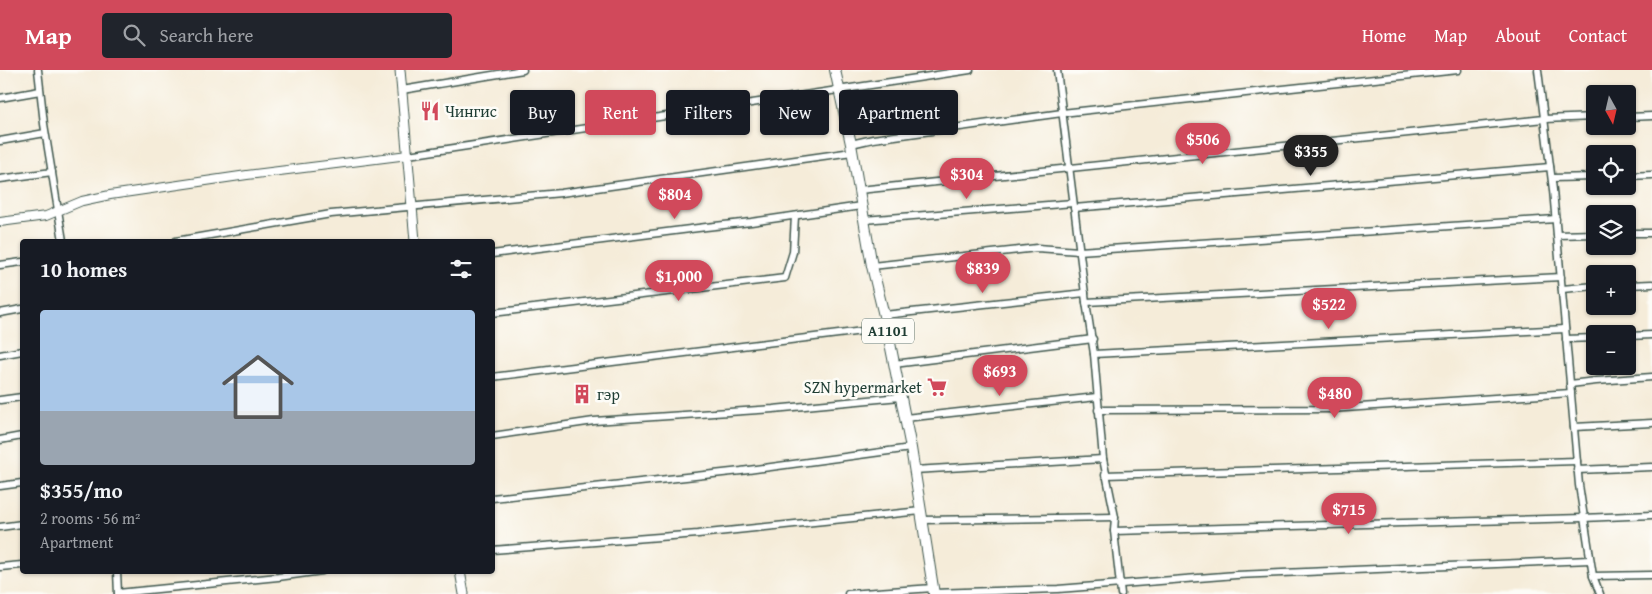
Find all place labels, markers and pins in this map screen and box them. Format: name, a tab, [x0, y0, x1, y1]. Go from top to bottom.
place label: Чингис	[445, 99, 497, 123]
restaurant icon: Чингис	[419, 100, 441, 122]
pin: $506	[1173, 122, 1233, 165]
pin: $355	[1281, 134, 1341, 177]
pin: $304	[937, 158, 997, 200]
pin: $804	[645, 178, 705, 220]
pin: $839	[953, 252, 1013, 294]
pin: $1,000	[638, 260, 720, 302]
pin: $522	[1299, 288, 1359, 330]
pin: $693	[970, 354, 1030, 397]
place label: SZN hypermarket	[804, 375, 922, 399]
supermarket icon: SZN hypermarket	[926, 376, 948, 398]
pin: $480	[1305, 376, 1365, 419]
place label: гэр	[597, 382, 620, 406]
building icon: гэр	[571, 383, 593, 405]
pin: $715	[1319, 492, 1379, 535]

